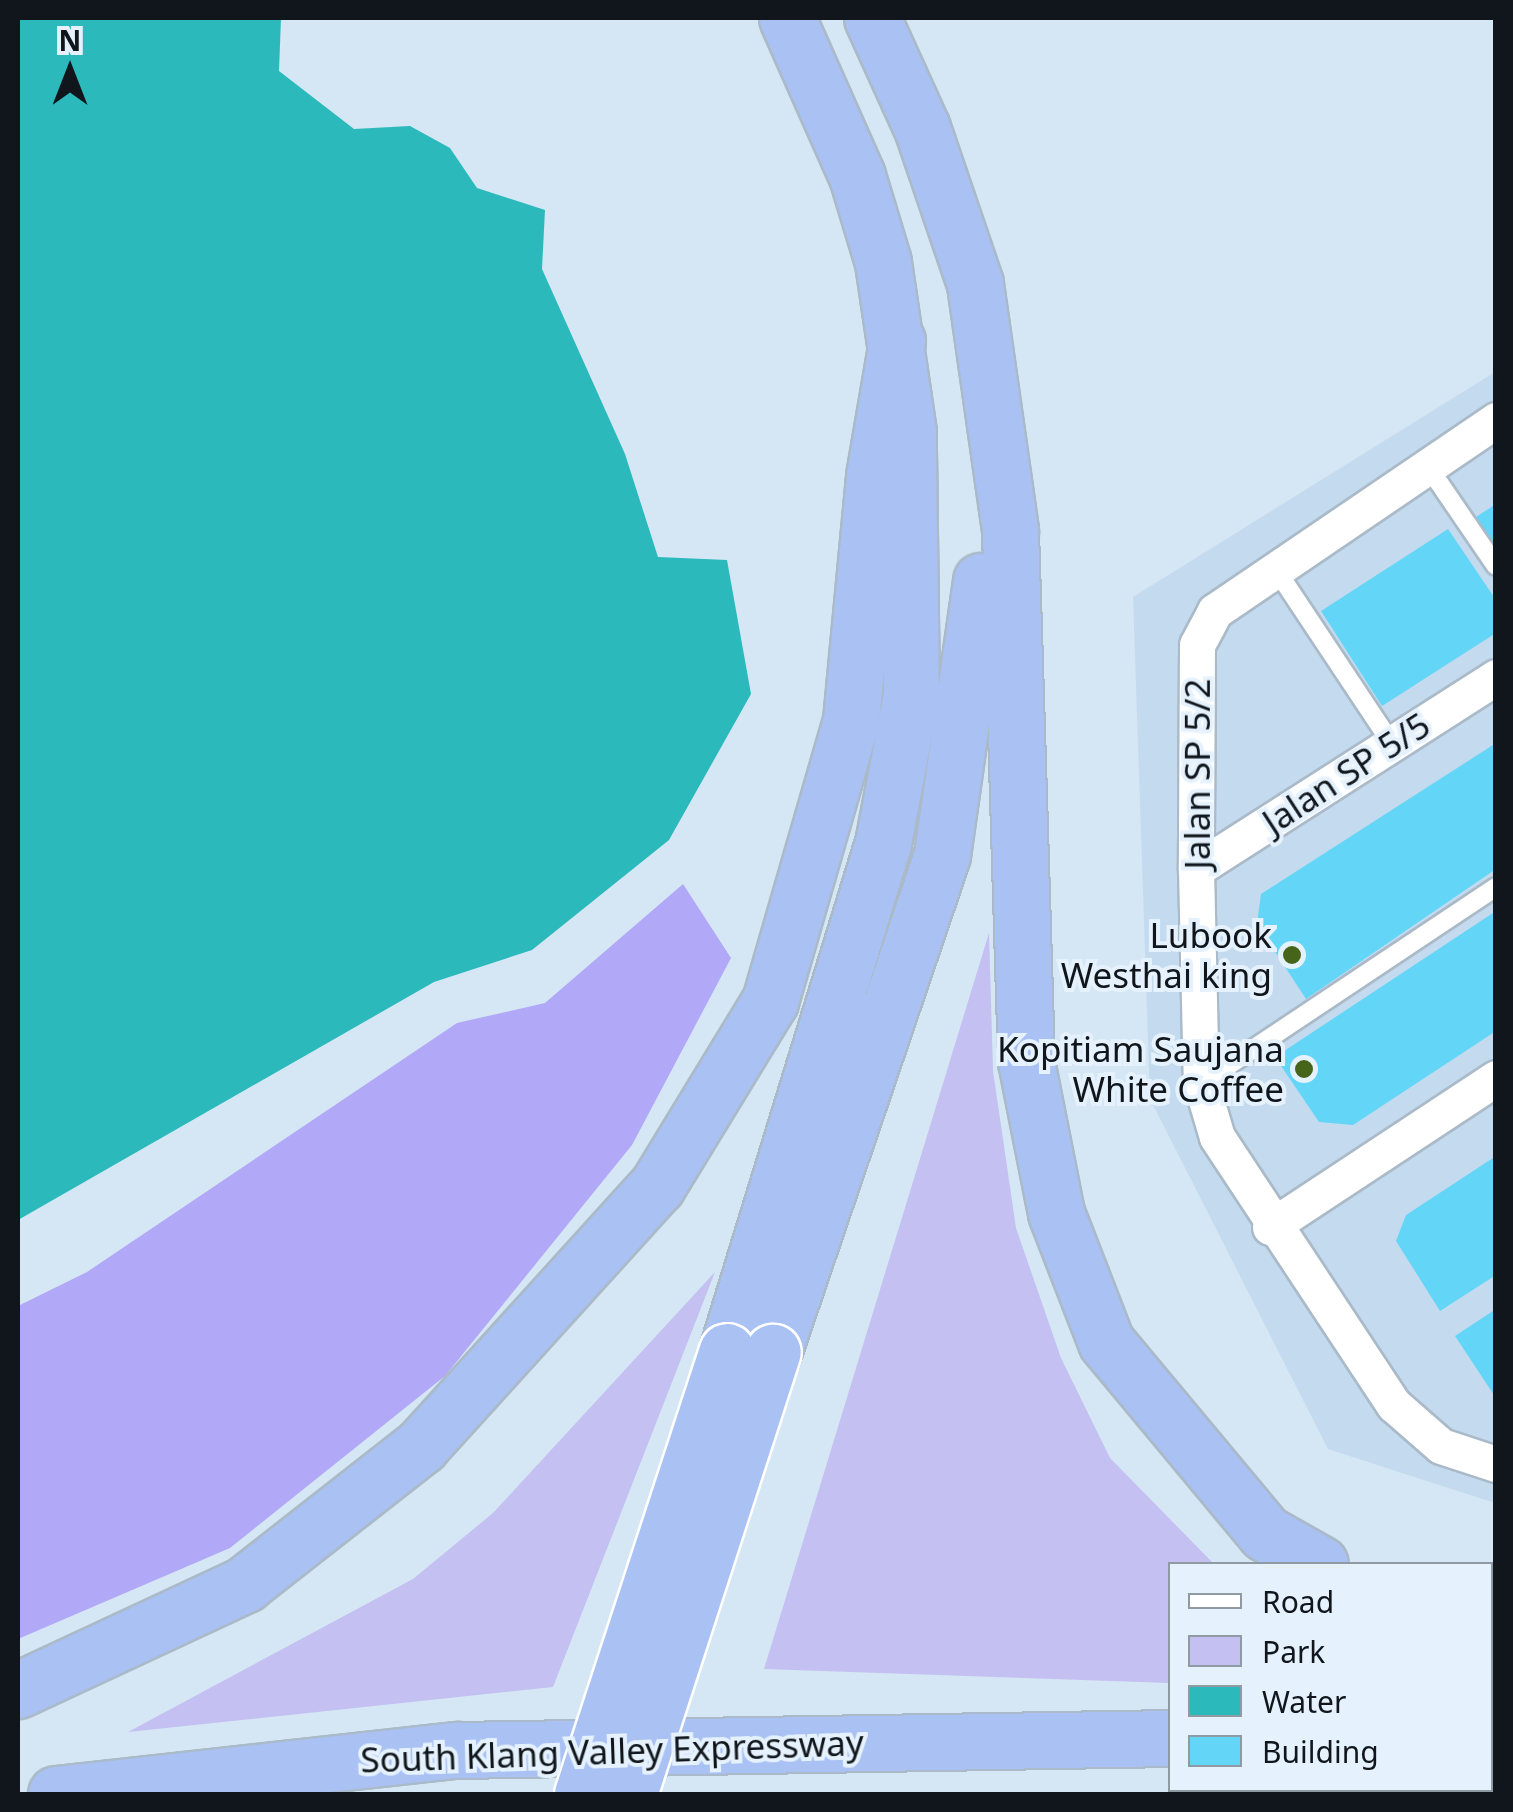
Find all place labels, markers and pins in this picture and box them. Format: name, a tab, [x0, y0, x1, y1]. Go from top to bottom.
place label: Lubook Westhai king	[1061, 914, 1272, 996]
marker: Lubook Westhai king	[1281, 944, 1303, 966]
place label: Kopitiam Saujana White Coffee	[997, 1028, 1284, 1110]
marker: Kopitiam Saujana White Coffee	[1293, 1058, 1315, 1080]

